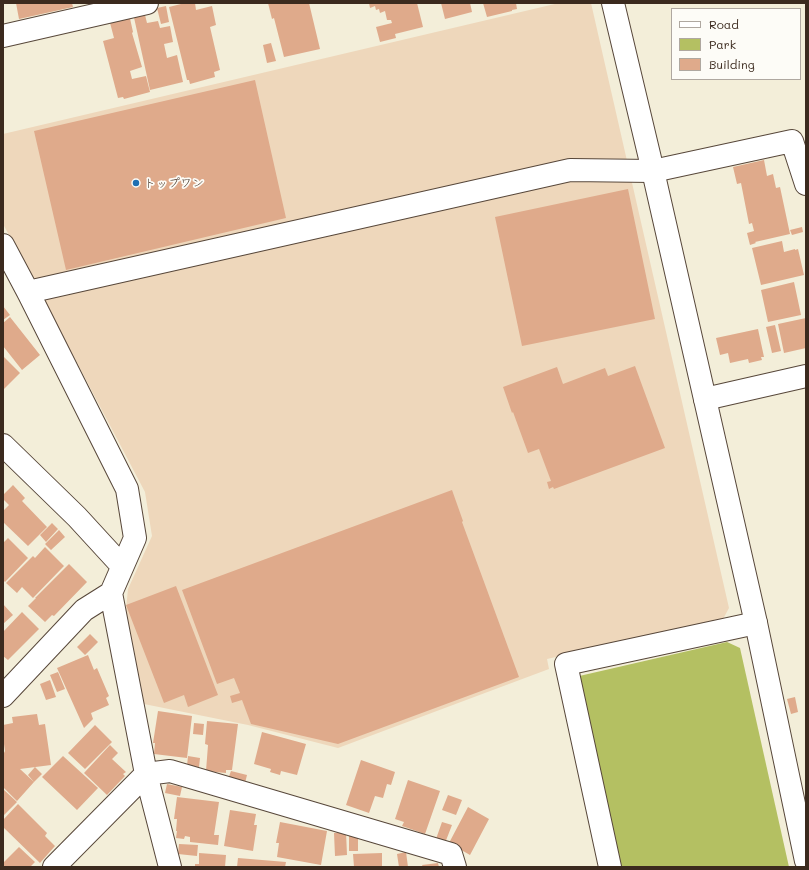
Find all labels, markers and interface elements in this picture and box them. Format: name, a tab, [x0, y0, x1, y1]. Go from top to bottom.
legend	[671, 8, 801, 80]
text: Road	[709, 16, 739, 32]
text: Park	[709, 36, 736, 52]
text: Building	[709, 56, 755, 72]
place label: トップワン	[144, 176, 204, 190]
marker: トップワン	[131, 178, 141, 188]

